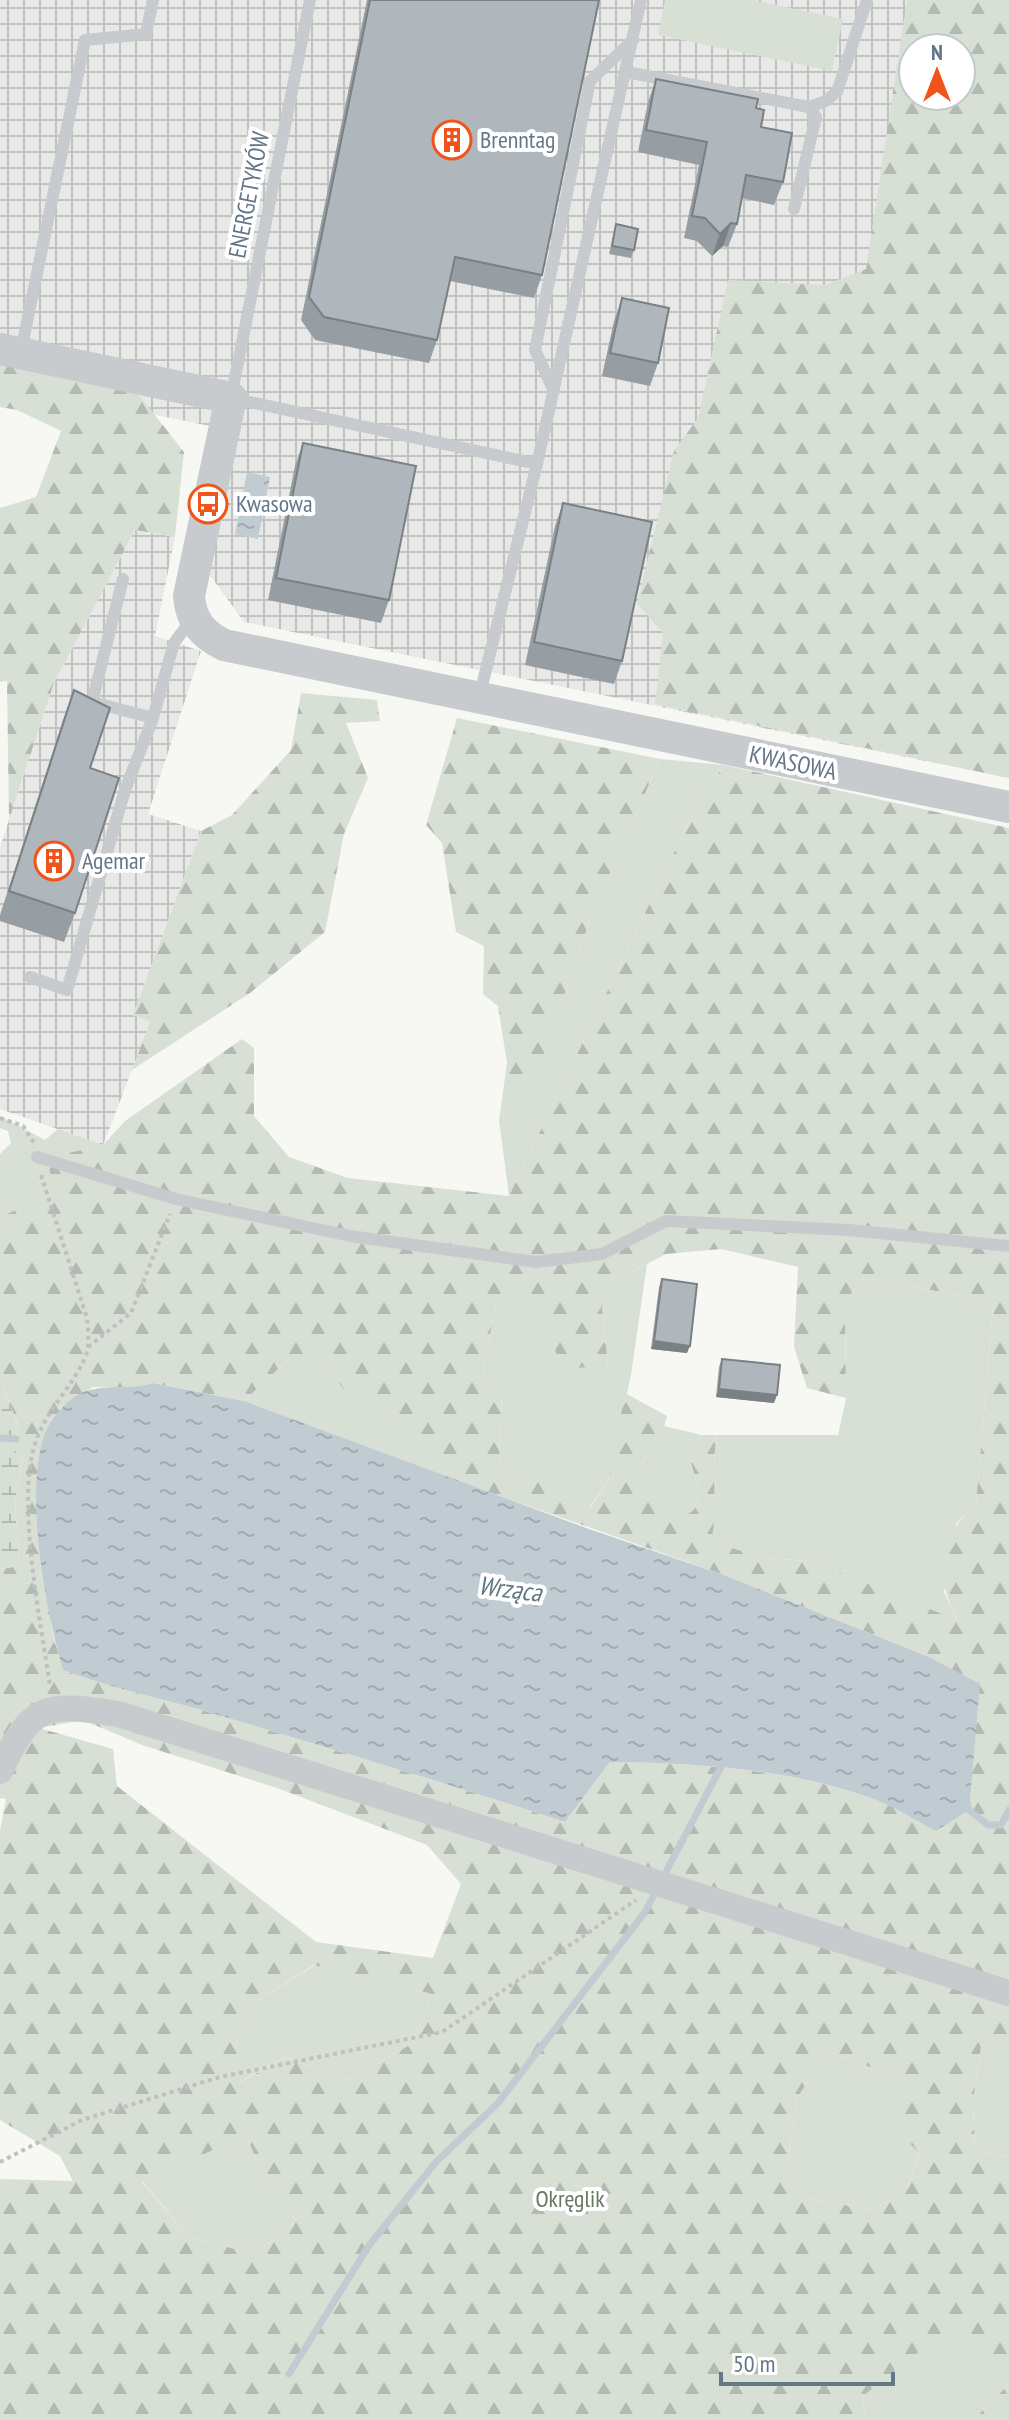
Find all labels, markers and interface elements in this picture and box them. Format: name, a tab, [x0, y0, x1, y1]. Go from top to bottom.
north arrow	[897, 32, 977, 112]
text: N	[931, 38, 943, 66]
building icon: Brenntag	[431, 119, 473, 161]
place label: Brenntag	[480, 124, 555, 155]
street label: ENERGETYKÓW	[221, 129, 276, 261]
bus stop icon: Kwasowa	[187, 483, 229, 525]
place label: Kwasowa	[236, 488, 313, 519]
street label: KWASOWA	[747, 738, 840, 787]
building icon: Agemar	[33, 840, 75, 882]
place label: Agemar	[82, 845, 146, 876]
water label: Wrząca	[477, 1568, 545, 1609]
park label: Okręglik	[535, 2183, 605, 2214]
scale bar	[721, 2336, 893, 2386]
text: 50 m	[733, 2348, 775, 2379]

